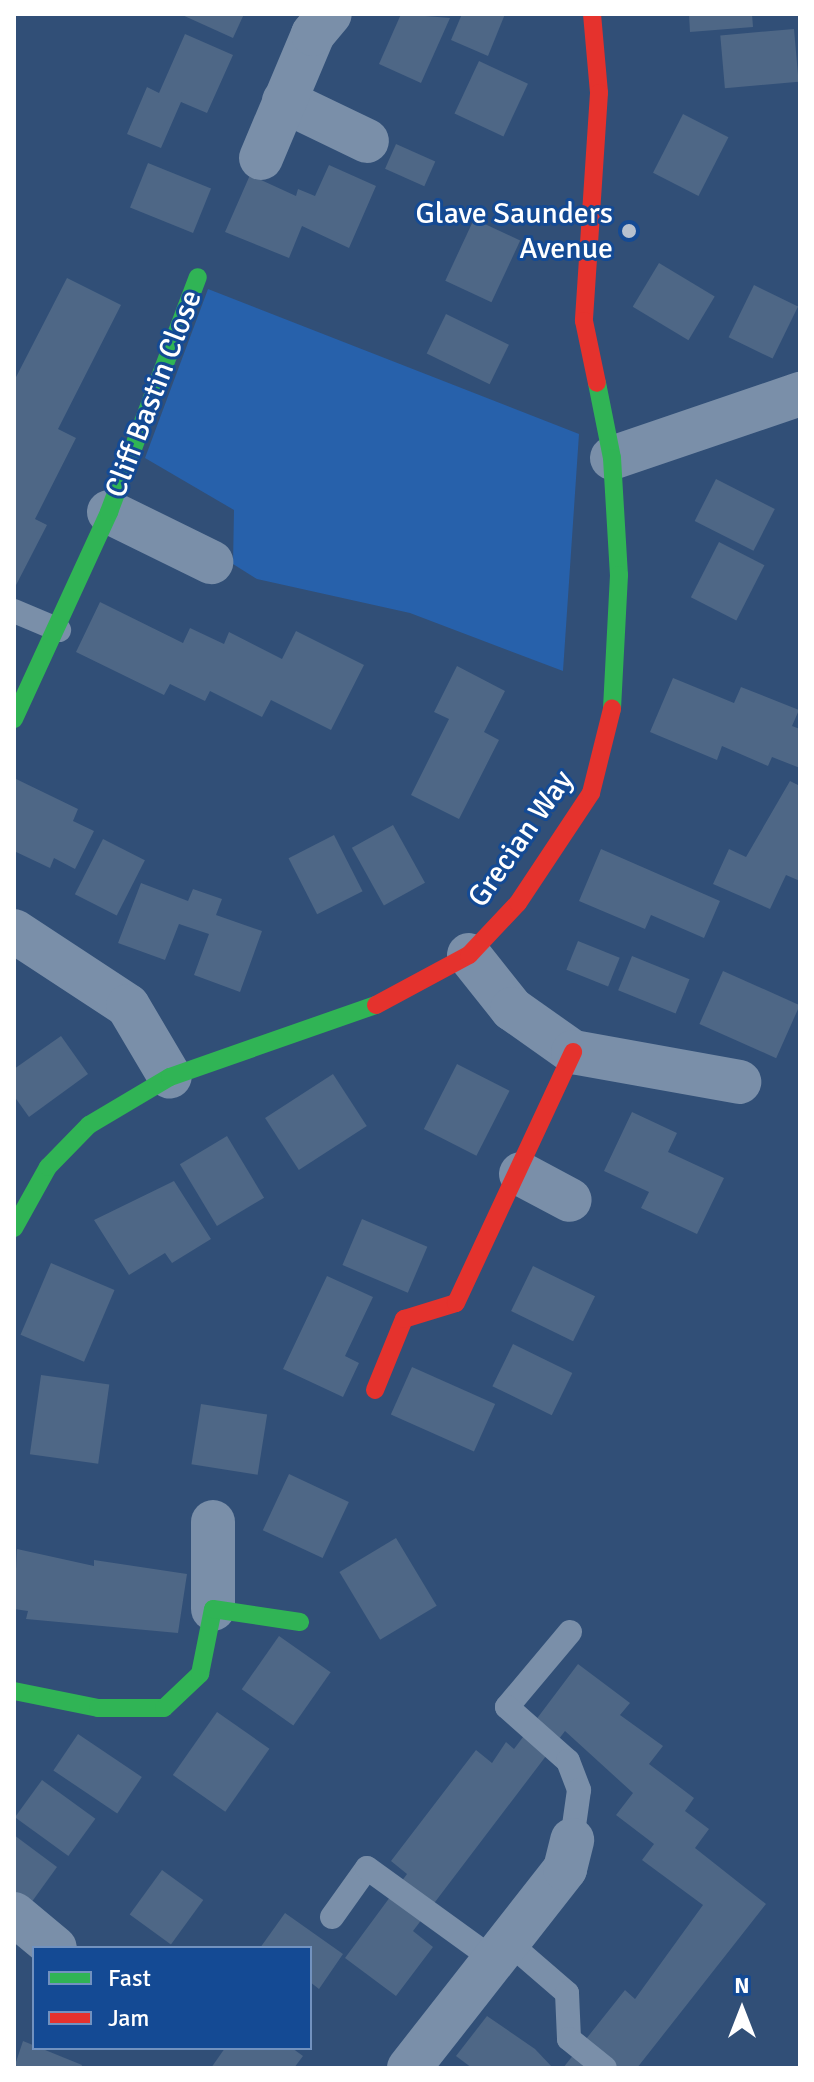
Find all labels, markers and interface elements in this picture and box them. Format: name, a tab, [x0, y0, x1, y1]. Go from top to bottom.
place label: Glave Saunders Avenue	[416, 196, 613, 266]
marker: Glave Saunders Avenue	[620, 222, 638, 240]
street label: Cliff Bastin Close	[98, 285, 210, 503]
street label: Grecian Way	[461, 764, 581, 914]
legend	[32, 1946, 312, 2050]
text: Fast	[108, 1963, 151, 1993]
north arrow	[702, 1970, 782, 2050]
text: N	[734, 1972, 750, 1999]
text: Jam	[108, 2003, 149, 2033]

